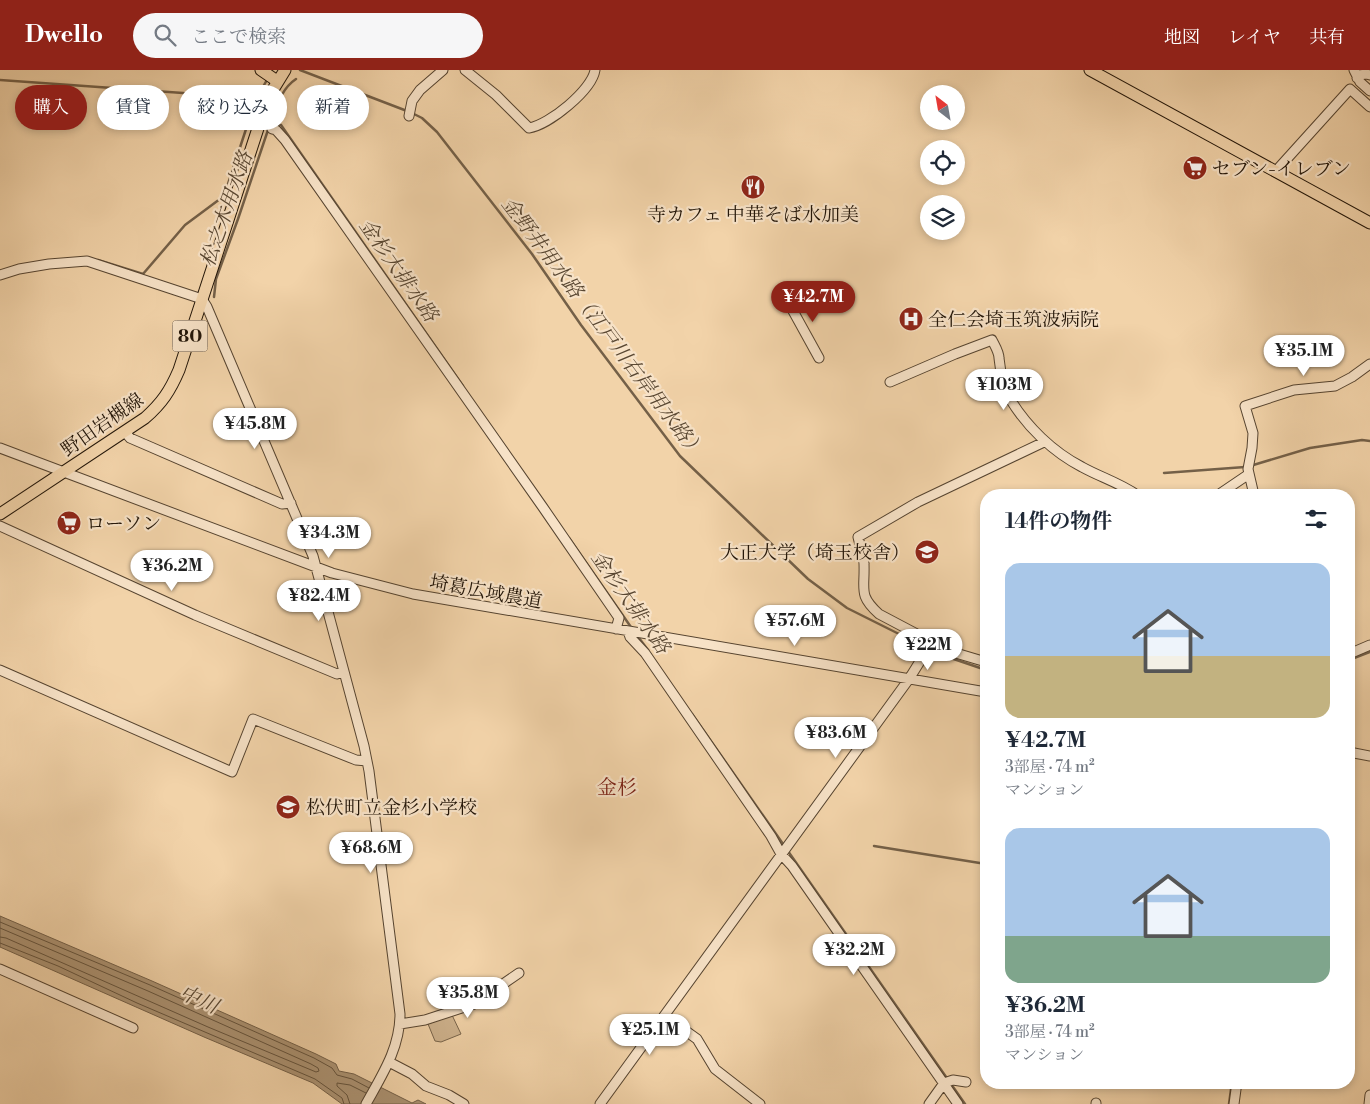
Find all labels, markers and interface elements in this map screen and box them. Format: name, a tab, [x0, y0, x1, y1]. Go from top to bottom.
search box	[133, 13, 483, 58]
text: Dwello	[25, 20, 103, 50]
icon: search	[151, 21, 179, 49]
text: ここで検索	[191, 25, 286, 49]
text: 地図	[1164, 26, 1200, 49]
text: レイヤ	[1228, 26, 1281, 49]
text: 共有	[1309, 26, 1345, 49]
chip: 購入	[15, 85, 87, 130]
chip: 賃貸	[97, 85, 169, 130]
chip: 絞り込み	[179, 85, 287, 130]
chip: 新着	[297, 85, 369, 130]
north arrow	[920, 85, 965, 130]
map controls	[920, 85, 965, 240]
button: locate	[920, 140, 965, 185]
water label: 松之木用水路	[196, 147, 259, 270]
supermarket icon: セブン-イレブン	[1182, 155, 1208, 181]
place label: セブン-イレブン	[1212, 157, 1351, 181]
restaurant icon: 寺カフェ 中華そば水加美	[740, 174, 766, 200]
water label: 金野井用水路（江戸川右岸用水路）	[496, 193, 708, 463]
button: layers	[920, 195, 965, 240]
place label: 寺カフェ 中華そば水加美	[647, 203, 859, 227]
water label: 金杉大排水路	[353, 215, 444, 329]
pin: ¥42.7M	[772, 280, 854, 323]
text: ¥42.7M	[782, 287, 844, 307]
hospital icon: 全仁会埼玉筑波病院	[898, 306, 924, 332]
place label: 全仁会埼玉筑波病院	[928, 308, 1099, 332]
road number: 80	[172, 320, 208, 352]
pin: ¥35.1M	[1263, 334, 1345, 377]
text: ¥35.1M	[1275, 341, 1333, 361]
pin: ¥103M	[969, 368, 1039, 411]
text: ¥103M	[976, 375, 1032, 395]
street label: 野田岩槻線	[57, 388, 148, 462]
pin: ¥45.8M	[214, 408, 296, 450]
text: ¥45.8M	[224, 414, 286, 434]
icon: filters	[1302, 505, 1330, 533]
text: 14件の物件	[1005, 509, 1112, 535]
supermarket icon: ローソン	[56, 510, 82, 536]
place label: ローソン	[86, 512, 161, 536]
pin: ¥34.3M	[288, 516, 370, 559]
text: ¥34.3M	[298, 523, 360, 543]
school or university icon: 大正大学（埼玉校舎）	[914, 539, 940, 565]
place label: 大正大学（埼玉校舎）	[720, 541, 910, 565]
water label: 金杉大排水路	[585, 547, 676, 661]
pin: ¥36.2M	[131, 550, 213, 592]
text: ¥36.2M	[141, 556, 203, 576]
street label: 埼葛広域農道	[428, 570, 544, 614]
pin: ¥82.4M	[278, 580, 360, 622]
text: ¥82.4M	[288, 586, 350, 606]
icon: home	[1123, 596, 1213, 686]
pin: ¥57.6M	[754, 604, 836, 647]
text: ¥57.6M	[765, 611, 825, 631]
pin: ¥22M	[898, 628, 958, 671]
text: ¥22M	[904, 635, 952, 655]
pin: ¥83.6M	[795, 716, 877, 759]
text: ¥83.6M	[805, 723, 867, 743]
text: ¥42.7M	[1005, 728, 1086, 754]
text: 3部屋 · 74 m²	[1005, 757, 1095, 777]
district label: 金杉	[597, 776, 637, 801]
text: マンション	[1005, 780, 1084, 800]
school or university icon: 松伏町立金杉小学校	[275, 794, 301, 820]
place label: 松伏町立金杉小学校	[306, 796, 477, 820]
pin: ¥68.6M	[330, 832, 412, 874]
text: ¥68.6M	[340, 838, 402, 858]
icon: home	[1123, 861, 1213, 951]
pin: ¥32.2M	[813, 934, 895, 976]
text: ¥32.2M	[823, 940, 885, 960]
pin: ¥35.8M	[427, 976, 509, 1019]
water label: 中川	[175, 981, 224, 1021]
text: ¥35.8M	[437, 983, 499, 1003]
text: ¥36.2M	[1005, 993, 1085, 1019]
pin: ¥25.1M	[609, 1014, 691, 1056]
text: ¥25.1M	[620, 1020, 680, 1040]
text: 3部屋 · 74 m²	[1005, 1022, 1095, 1042]
text: マンション	[1005, 1045, 1084, 1065]

